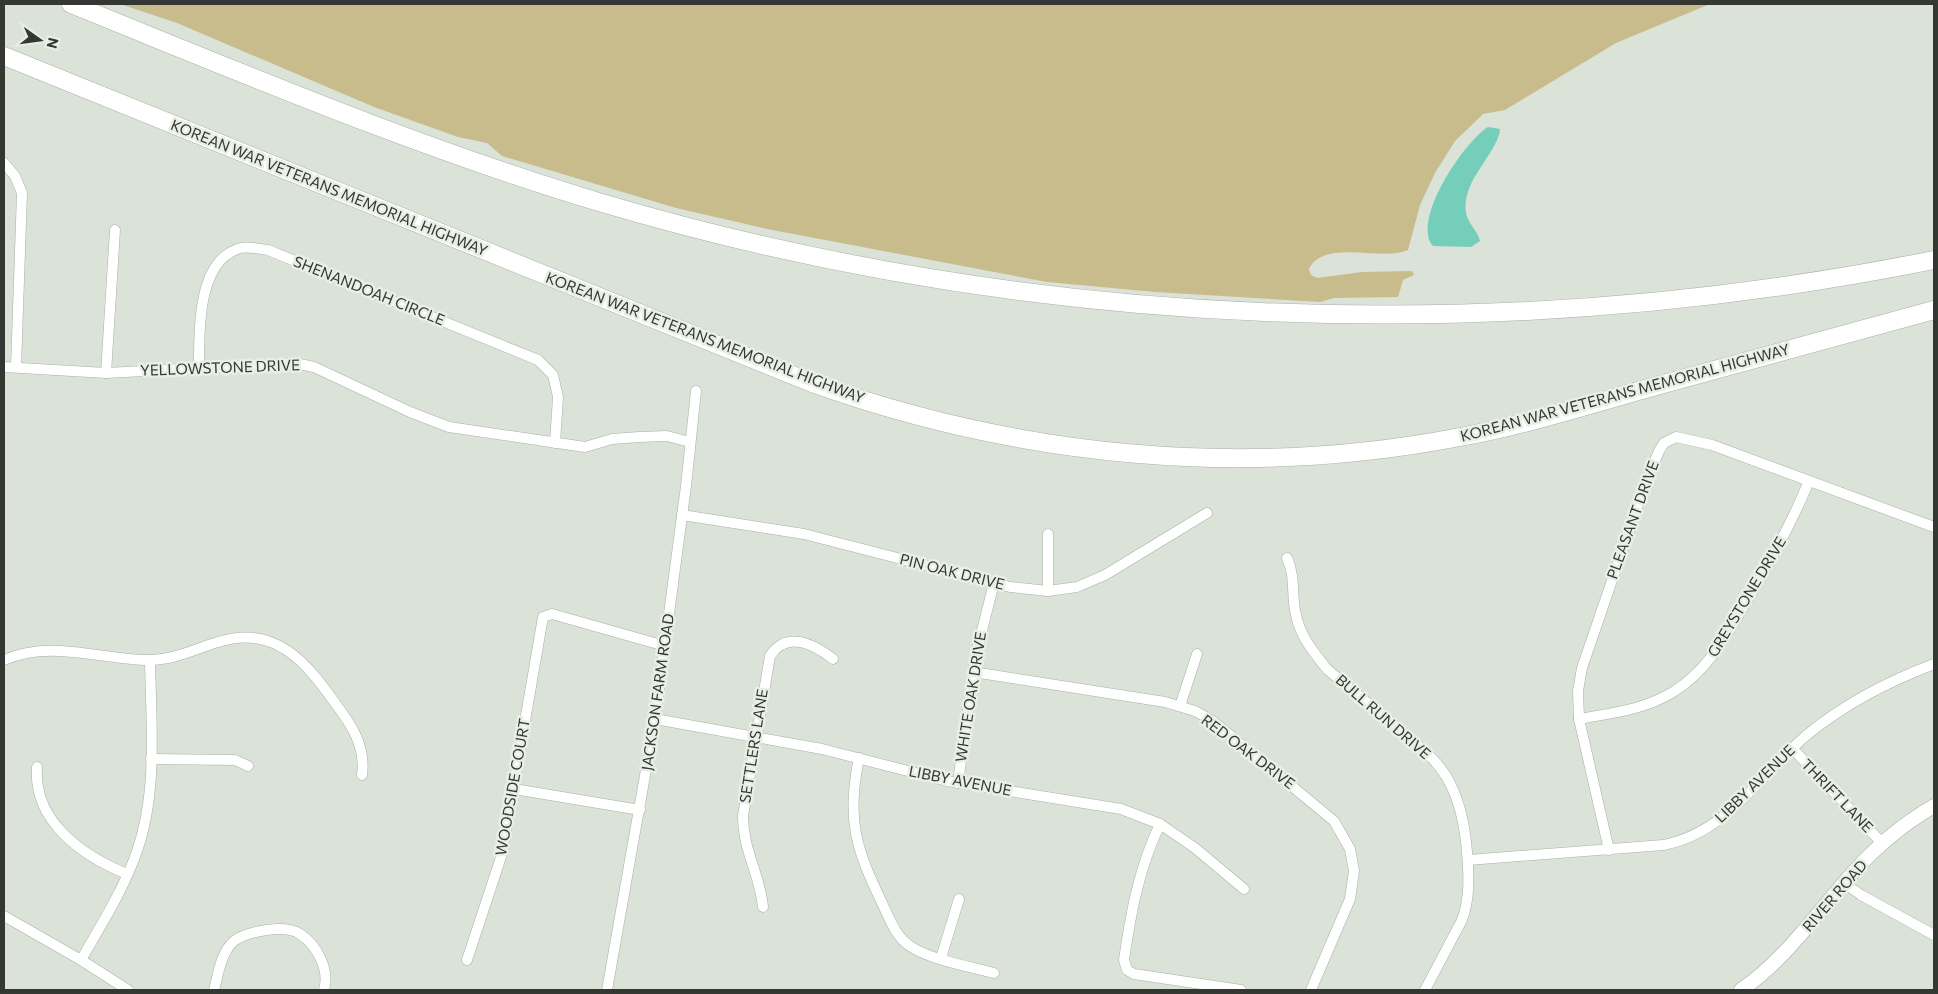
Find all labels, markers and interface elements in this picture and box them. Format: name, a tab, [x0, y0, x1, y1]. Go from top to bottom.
north arrow	[15, 15, 65, 65]
text: N	[44, 36, 63, 50]
street label: KOREAN WAR VETERANS MEMORIAL HIGHWAY	[168, 115, 491, 259]
street label: SHENANDOAH CIRCLE	[291, 252, 448, 329]
street label: KOREAN WAR VETERANS MEMORIAL HIGHWAY	[543, 268, 868, 407]
street label: KOREAN WAR VETERANS MEMORIAL HIGHWAY	[1458, 339, 1792, 445]
street label: YELLOWSTONE DRIVE	[140, 355, 300, 379]
street label: PLEASANT DRIVE	[1602, 458, 1662, 581]
street label: GREYSTONE DRIVE	[1703, 533, 1789, 660]
street label: PIN OAK DRIVE	[898, 549, 1007, 593]
street label: JACKSON FARM ROAD	[637, 612, 677, 772]
street label: WHITE OAK DRIVE	[951, 630, 989, 763]
street label: BULL RUN DRIVE	[1332, 670, 1435, 762]
street label: SETTLERS LANE	[735, 687, 771, 804]
street label: RED OAK DRIVE	[1198, 710, 1299, 792]
street label: WOODSIDE COURT	[491, 716, 533, 857]
street label: LIBBY AVENUE	[1711, 741, 1798, 826]
street label: THRIFT LANE	[1798, 755, 1877, 836]
street label: LIBBY AVENUE	[907, 761, 1013, 799]
street label: RIVER ROAD	[1798, 856, 1870, 935]

